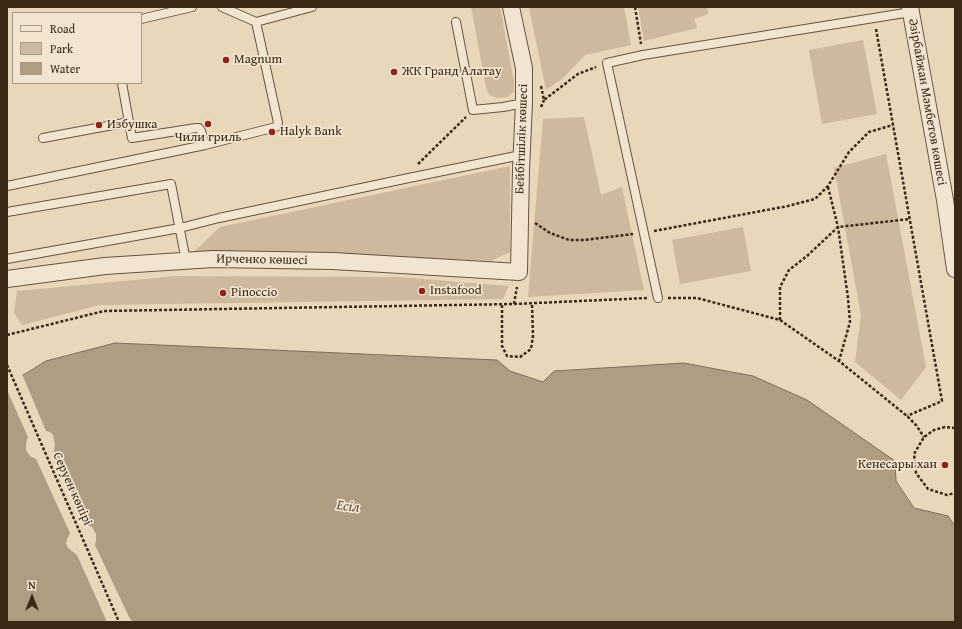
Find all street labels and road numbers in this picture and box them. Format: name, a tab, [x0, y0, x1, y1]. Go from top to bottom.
street label: Әзірбайжан Мәмбетов көшесі	[905, 17, 949, 187]
street label: Бейбітшілік көшесі	[512, 83, 532, 195]
street label: Ирченко көшесі	[216, 251, 308, 269]
street label: Серуен көпірі	[49, 450, 95, 528]

